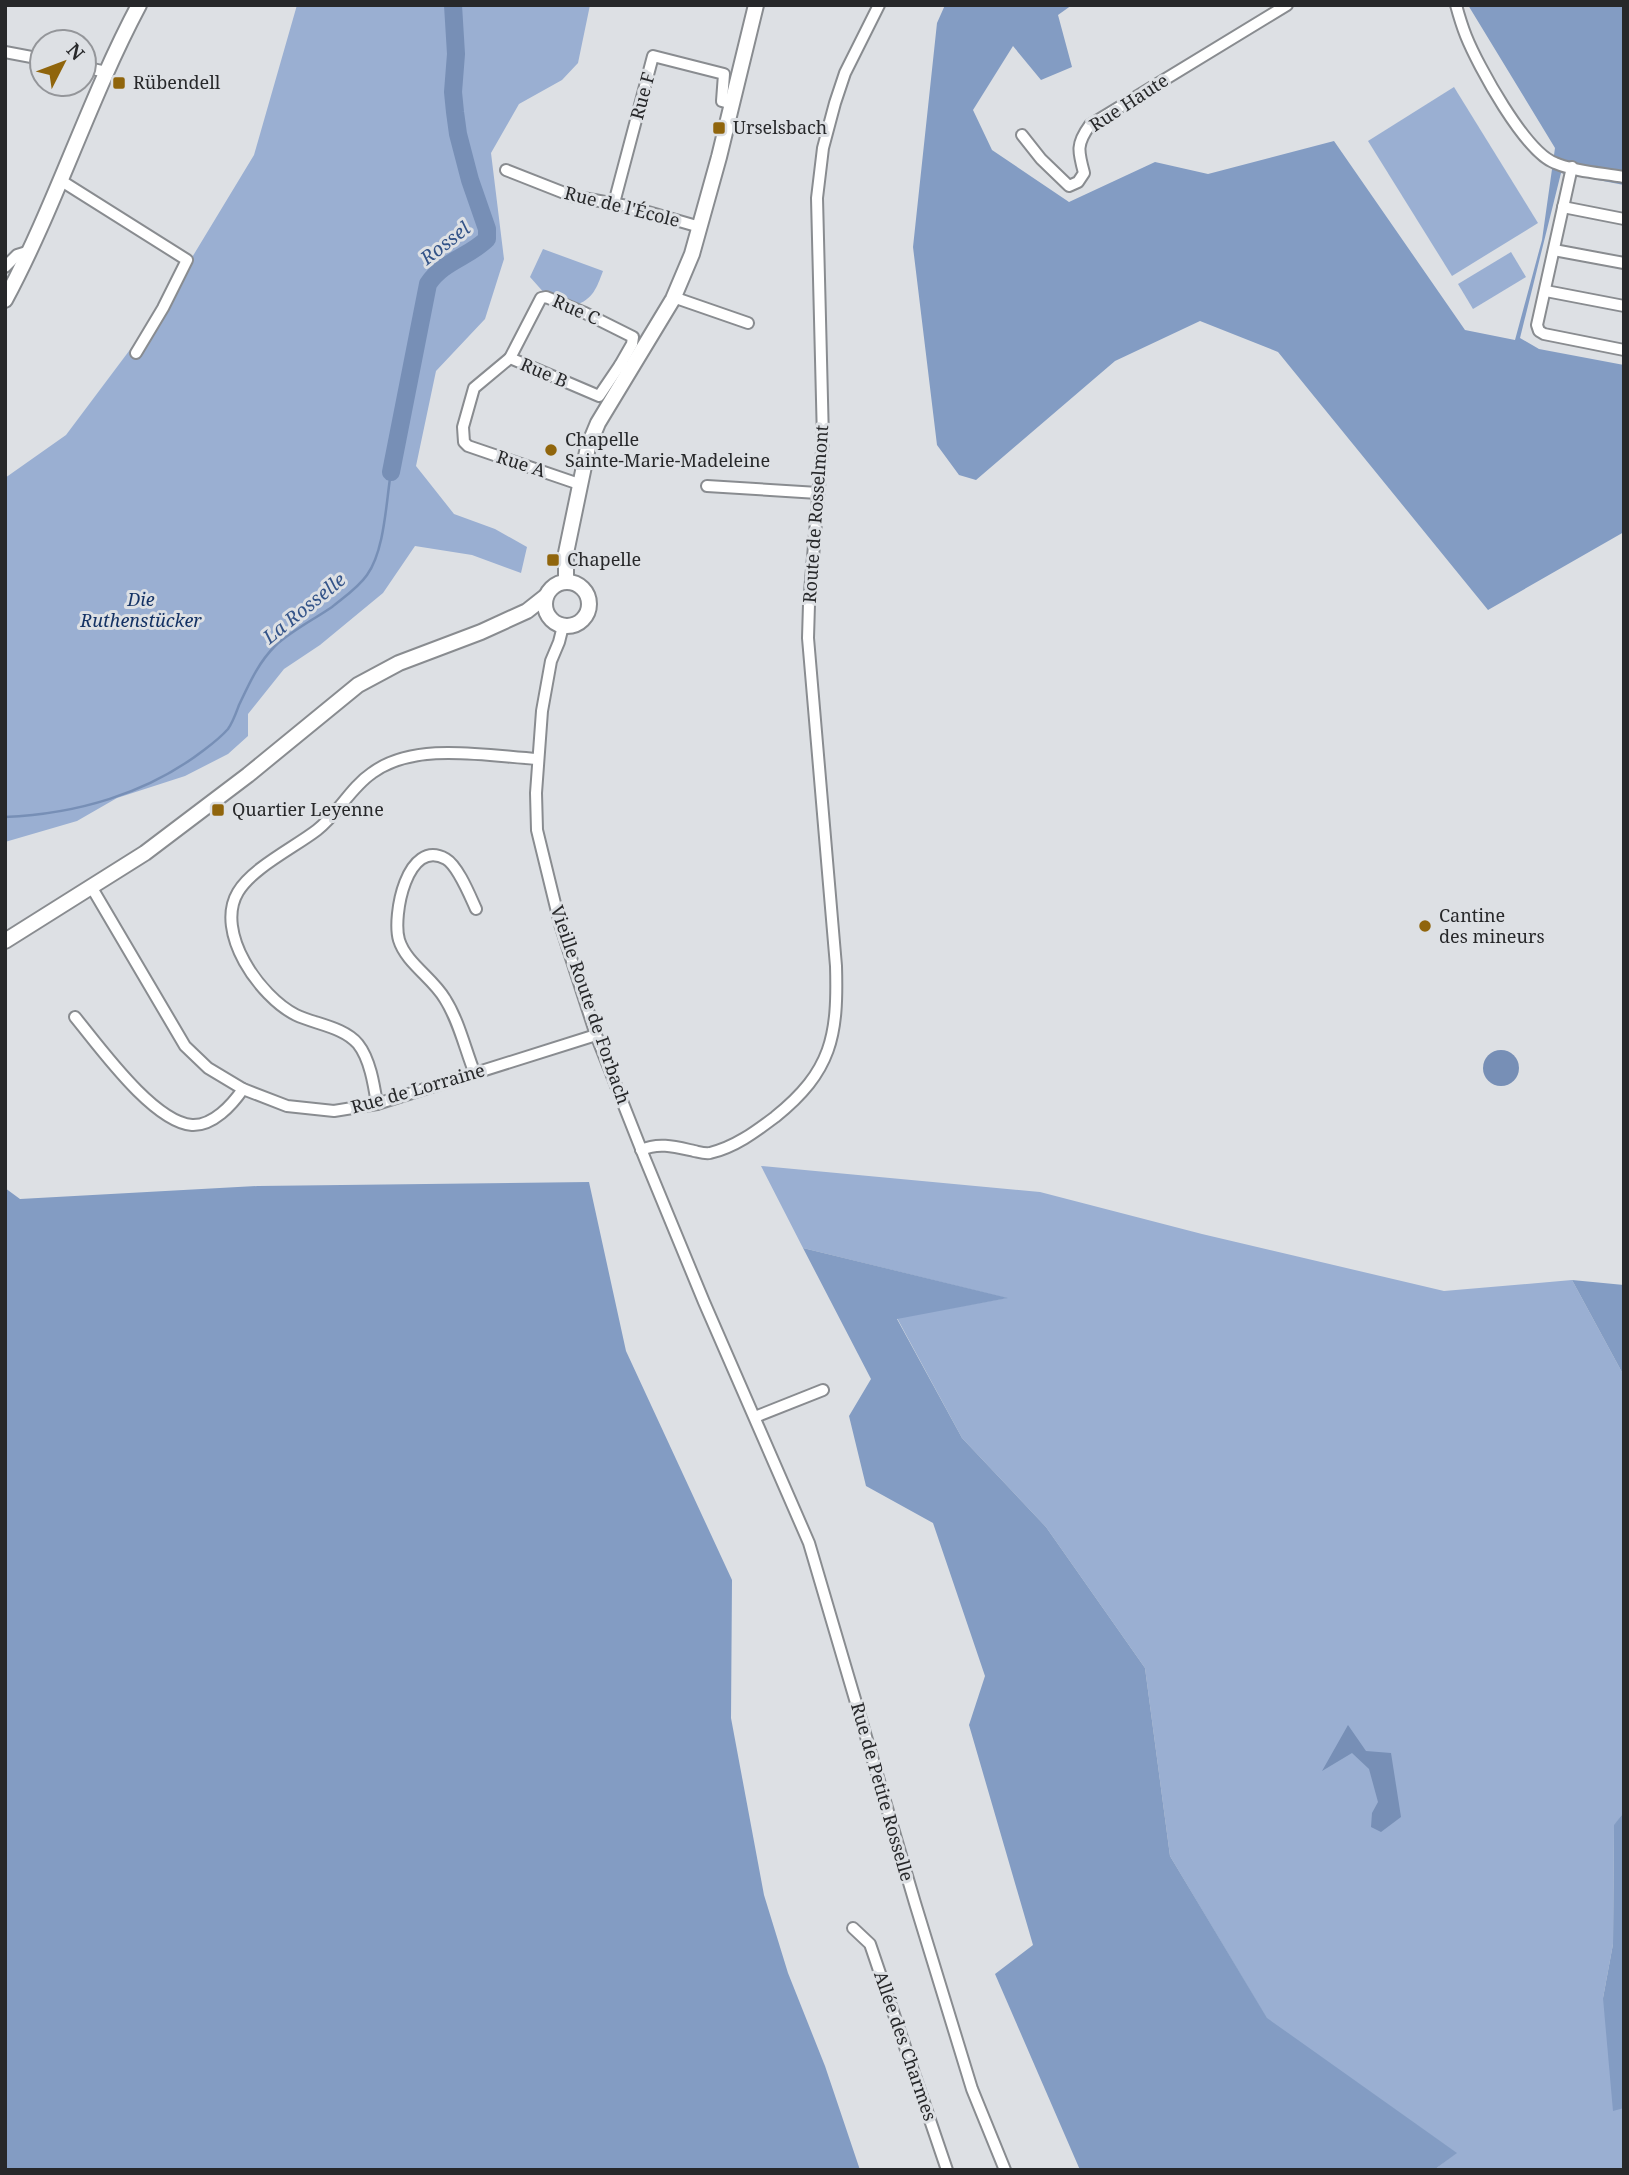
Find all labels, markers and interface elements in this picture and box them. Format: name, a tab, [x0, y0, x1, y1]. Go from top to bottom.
north arrow	[28, 28, 98, 98]
text: N	[61, 37, 90, 66]
street label: Rue Haute	[1084, 68, 1172, 137]
street label: Rue F	[624, 69, 660, 122]
place label: Rübendell	[133, 70, 221, 94]
marker: Rübendell	[111, 75, 127, 91]
place label: Urselsbach	[733, 115, 827, 139]
marker: Urselsbach	[711, 120, 727, 136]
street label: Rue de l'École	[562, 180, 682, 232]
water label: Rossel	[414, 215, 475, 271]
street label: Rue C	[549, 288, 603, 330]
street label: Rue B	[517, 351, 572, 393]
street label: Route de Rosselmont	[797, 424, 833, 604]
place label: Chapelle Sainte-Marie-Madeleine	[565, 427, 770, 472]
marker: Chapelle Sainte-Marie-Madeleine	[543, 442, 559, 458]
street label: Rue A	[494, 444, 549, 482]
place label: Chapelle	[567, 547, 641, 571]
marker: Chapelle	[545, 552, 561, 568]
water label: La Rosselle	[256, 567, 351, 650]
park label: Die Ruthenstücker	[79, 587, 202, 632]
place label: Quartier Leyenne	[232, 797, 384, 821]
marker: Quartier Leyenne	[210, 802, 226, 818]
street label: Vieille Route de Forbach	[546, 902, 636, 1107]
place label: Cantine des mineurs	[1439, 903, 1545, 948]
marker: Cantine des mineurs	[1417, 918, 1433, 934]
street label: Rue de Lorraine	[348, 1057, 487, 1119]
street label: Rue de Petite Rosselle	[846, 1699, 920, 1884]
street label: Allée des Charmes	[869, 1967, 943, 2124]

